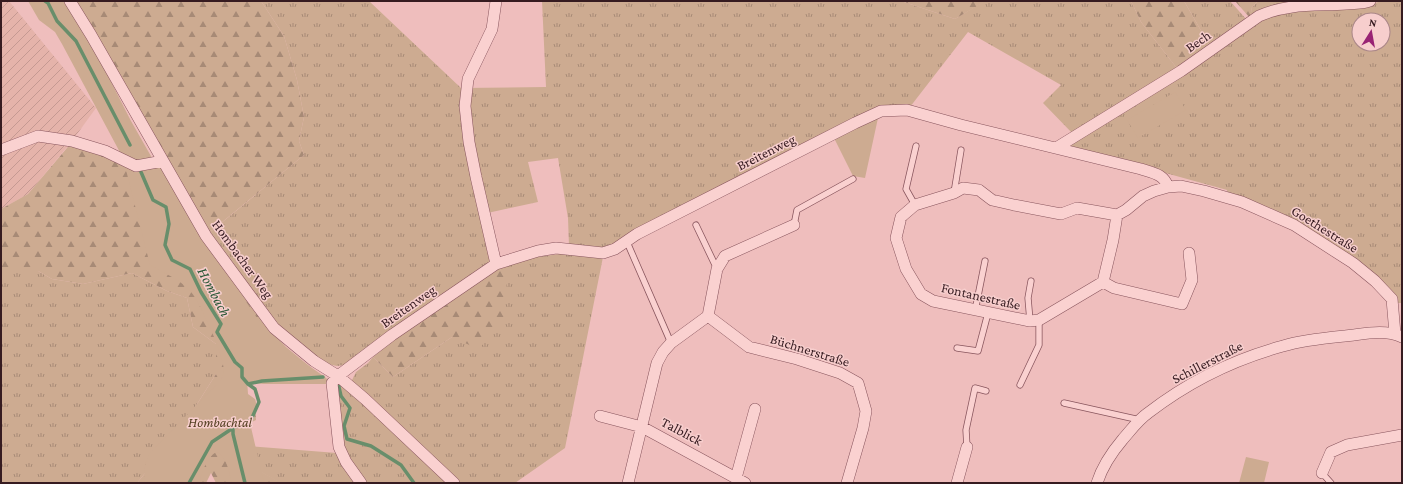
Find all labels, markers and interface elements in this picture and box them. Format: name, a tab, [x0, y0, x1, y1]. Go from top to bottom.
north arrow	[1351, 12, 1391, 52]
text: N	[1368, 16, 1378, 29]
street label: Bech	[1182, 26, 1214, 55]
street label: Breitenweg	[734, 130, 798, 174]
street label: Goethestraße	[1289, 202, 1361, 256]
street label: Hombacher Weg	[209, 216, 277, 302]
water label: Hombach	[194, 264, 234, 320]
street label: Fontanestraße	[940, 279, 1022, 313]
street label: Breitenweg	[377, 281, 439, 331]
street label: Büchnerstraße	[768, 330, 852, 370]
street label: Schillerstraße	[1169, 337, 1245, 387]
park label: Hombachtal	[188, 414, 253, 430]
street label: Talblick	[659, 414, 706, 449]

